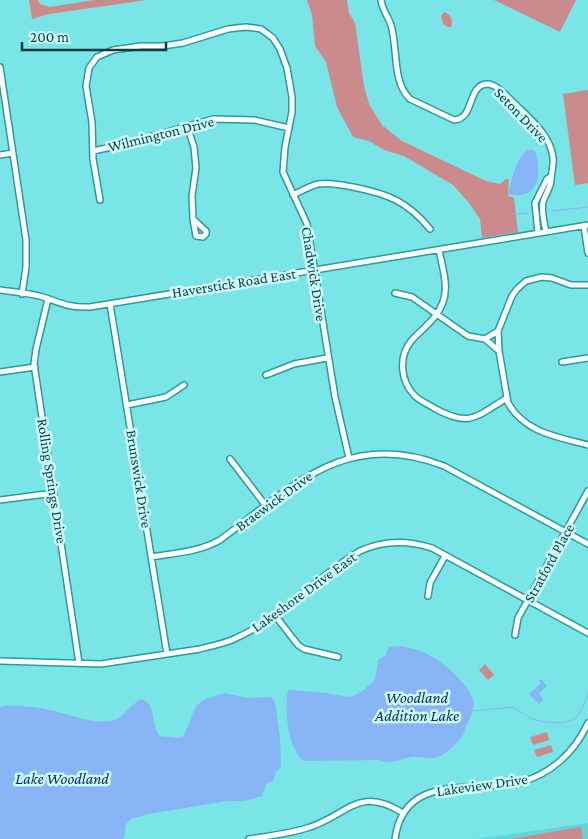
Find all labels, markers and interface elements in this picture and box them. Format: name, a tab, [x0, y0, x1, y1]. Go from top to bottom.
scale bar	[22, 20, 166, 52]
text: 200 m	[30, 29, 69, 45]
street label: Seton Drive	[491, 84, 551, 146]
street label: Wilmington Drive	[106, 113, 216, 156]
street label: Chadwick Drive	[299, 226, 329, 323]
street label: Haverstick Road East	[171, 265, 298, 301]
street label: Rolling Springs Drive	[33, 417, 70, 545]
street label: Brunswick Drive	[123, 429, 155, 530]
street label: Braewick Drive	[233, 468, 316, 534]
street label: Stratford Place	[521, 520, 577, 605]
street label: Lakeshore Drive East	[249, 548, 360, 635]
water label: Woodland Addition Lake	[374, 689, 459, 724]
water label: Lake Woodland	[15, 770, 109, 787]
street label: Lakeview Drive	[435, 771, 529, 799]

